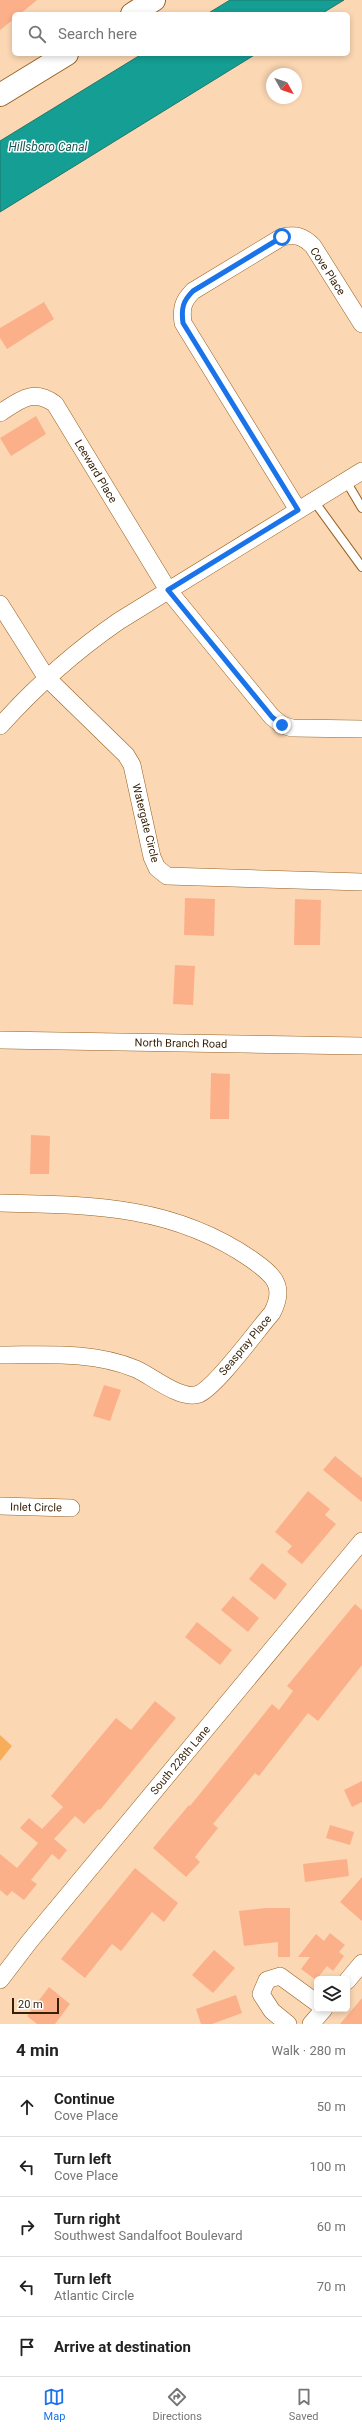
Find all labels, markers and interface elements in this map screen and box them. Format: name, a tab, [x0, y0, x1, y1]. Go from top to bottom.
search box	[12, 12, 350, 56]
icon: search	[26, 23, 48, 45]
text: Search here	[58, 25, 137, 43]
north arrow	[266, 68, 302, 104]
water label: Hillsboro Canal	[9, 140, 88, 154]
route start	[273, 228, 291, 246]
street label: Cove Place	[307, 245, 348, 298]
street label: Leeward Place	[72, 437, 120, 505]
route end	[273, 716, 291, 734]
street label: Watergate Circle	[129, 782, 162, 864]
street label: North Branch Road	[135, 1036, 227, 1051]
street label: Seaspray Place	[216, 1312, 274, 1378]
street label: Inlet Circle	[10, 1501, 62, 1514]
street label: South 228th Lane	[148, 1723, 213, 1797]
map controls	[314, 1976, 350, 2012]
button: layers	[314, 1976, 350, 2012]
scale bar	[12, 1996, 59, 2015]
text: 20 m	[18, 1998, 43, 2011]
text: 4 min	[16, 2040, 59, 2060]
text: Walk · 280 m	[271, 2043, 346, 2058]
text: Continue	[54, 2090, 115, 2108]
icon: ahead	[16, 2096, 38, 2118]
text: 50 m	[317, 2099, 346, 2114]
text: Cove Place	[54, 2108, 118, 2123]
text: Turn left	[54, 2150, 111, 2168]
icon: left	[16, 2156, 38, 2178]
text: 100 m	[309, 2159, 346, 2174]
text: Cove Place	[54, 2168, 118, 2183]
text: Turn right	[54, 2210, 120, 2228]
icon: right	[16, 2216, 38, 2238]
text: 60 m	[317, 2219, 346, 2234]
text: Southwest Sandalfoot Boulevard	[54, 2228, 242, 2243]
text: Turn left	[54, 2270, 111, 2288]
icon: left	[16, 2276, 38, 2298]
text: 70 m	[317, 2279, 346, 2294]
text: Atlantic Circle	[54, 2288, 134, 2303]
icon: arrive	[16, 2336, 38, 2358]
text: Arrive at destination	[54, 2338, 191, 2356]
tab: Map	[43, 2386, 65, 2423]
tab: Directions	[152, 2386, 202, 2423]
tab: Saved	[289, 2386, 319, 2423]

